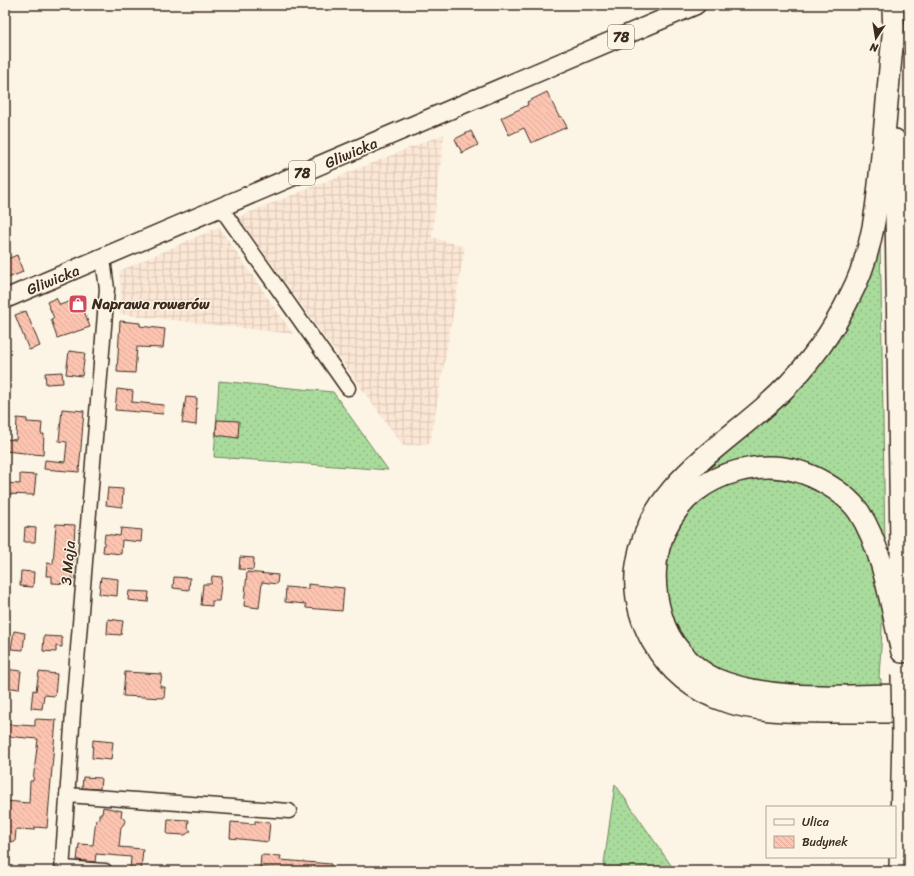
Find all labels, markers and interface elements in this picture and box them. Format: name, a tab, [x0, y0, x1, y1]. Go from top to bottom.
north arrow	[856, 18, 896, 58]
road number: 78	[608, 25, 634, 49]
text: N	[868, 37, 881, 58]
street label: Gliwicka	[320, 130, 382, 176]
road number: 78	[289, 161, 315, 185]
street label: Gliwicka	[23, 257, 84, 302]
place label: Naprawa rowerów	[91, 291, 210, 317]
shop icon: Naprawa rowerów	[67, 293, 89, 315]
street label: 3 Maja	[53, 539, 83, 586]
legend	[766, 806, 896, 858]
text: Ulica	[802, 811, 830, 833]
text: Budynek	[802, 831, 848, 853]

